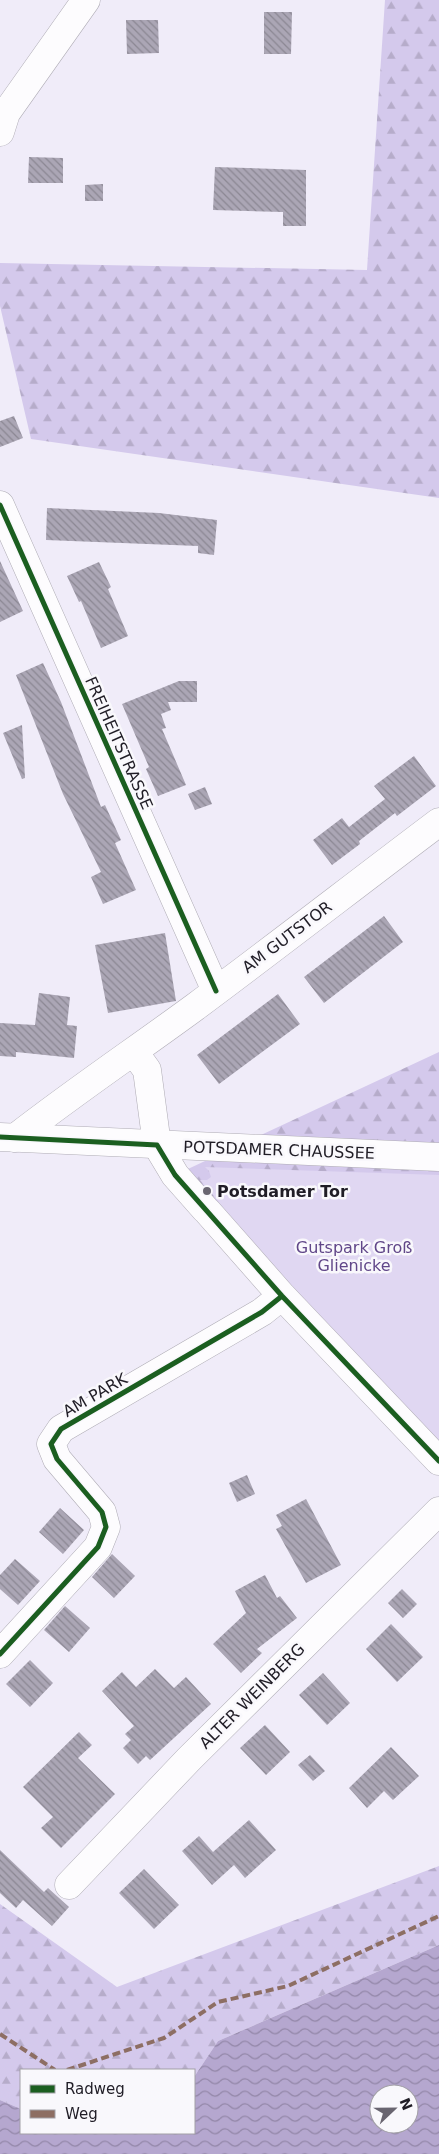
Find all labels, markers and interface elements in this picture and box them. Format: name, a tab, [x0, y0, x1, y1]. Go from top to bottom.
street label: FREIHEITSTRASSE	[81, 674, 157, 812]
street label: AM GUTSTOR	[238, 897, 336, 977]
street label: POTSDAMER CHAUSSEE	[183, 1137, 375, 1163]
place label: Potsdamer Tor	[217, 1182, 348, 1201]
marker: Potsdamer Tor	[201, 1185, 213, 1197]
park label: Gutspark Groß Glienicke	[296, 1238, 412, 1275]
street label: AM PARK	[59, 1369, 131, 1421]
street label: ALTER WEINBERG	[195, 1639, 309, 1753]
legend	[20, 2069, 195, 2134]
text: Radweg	[65, 2080, 125, 2098]
north arrow	[369, 2084, 419, 2134]
text: N	[396, 2096, 416, 2113]
text: Weg	[65, 2105, 98, 2123]

